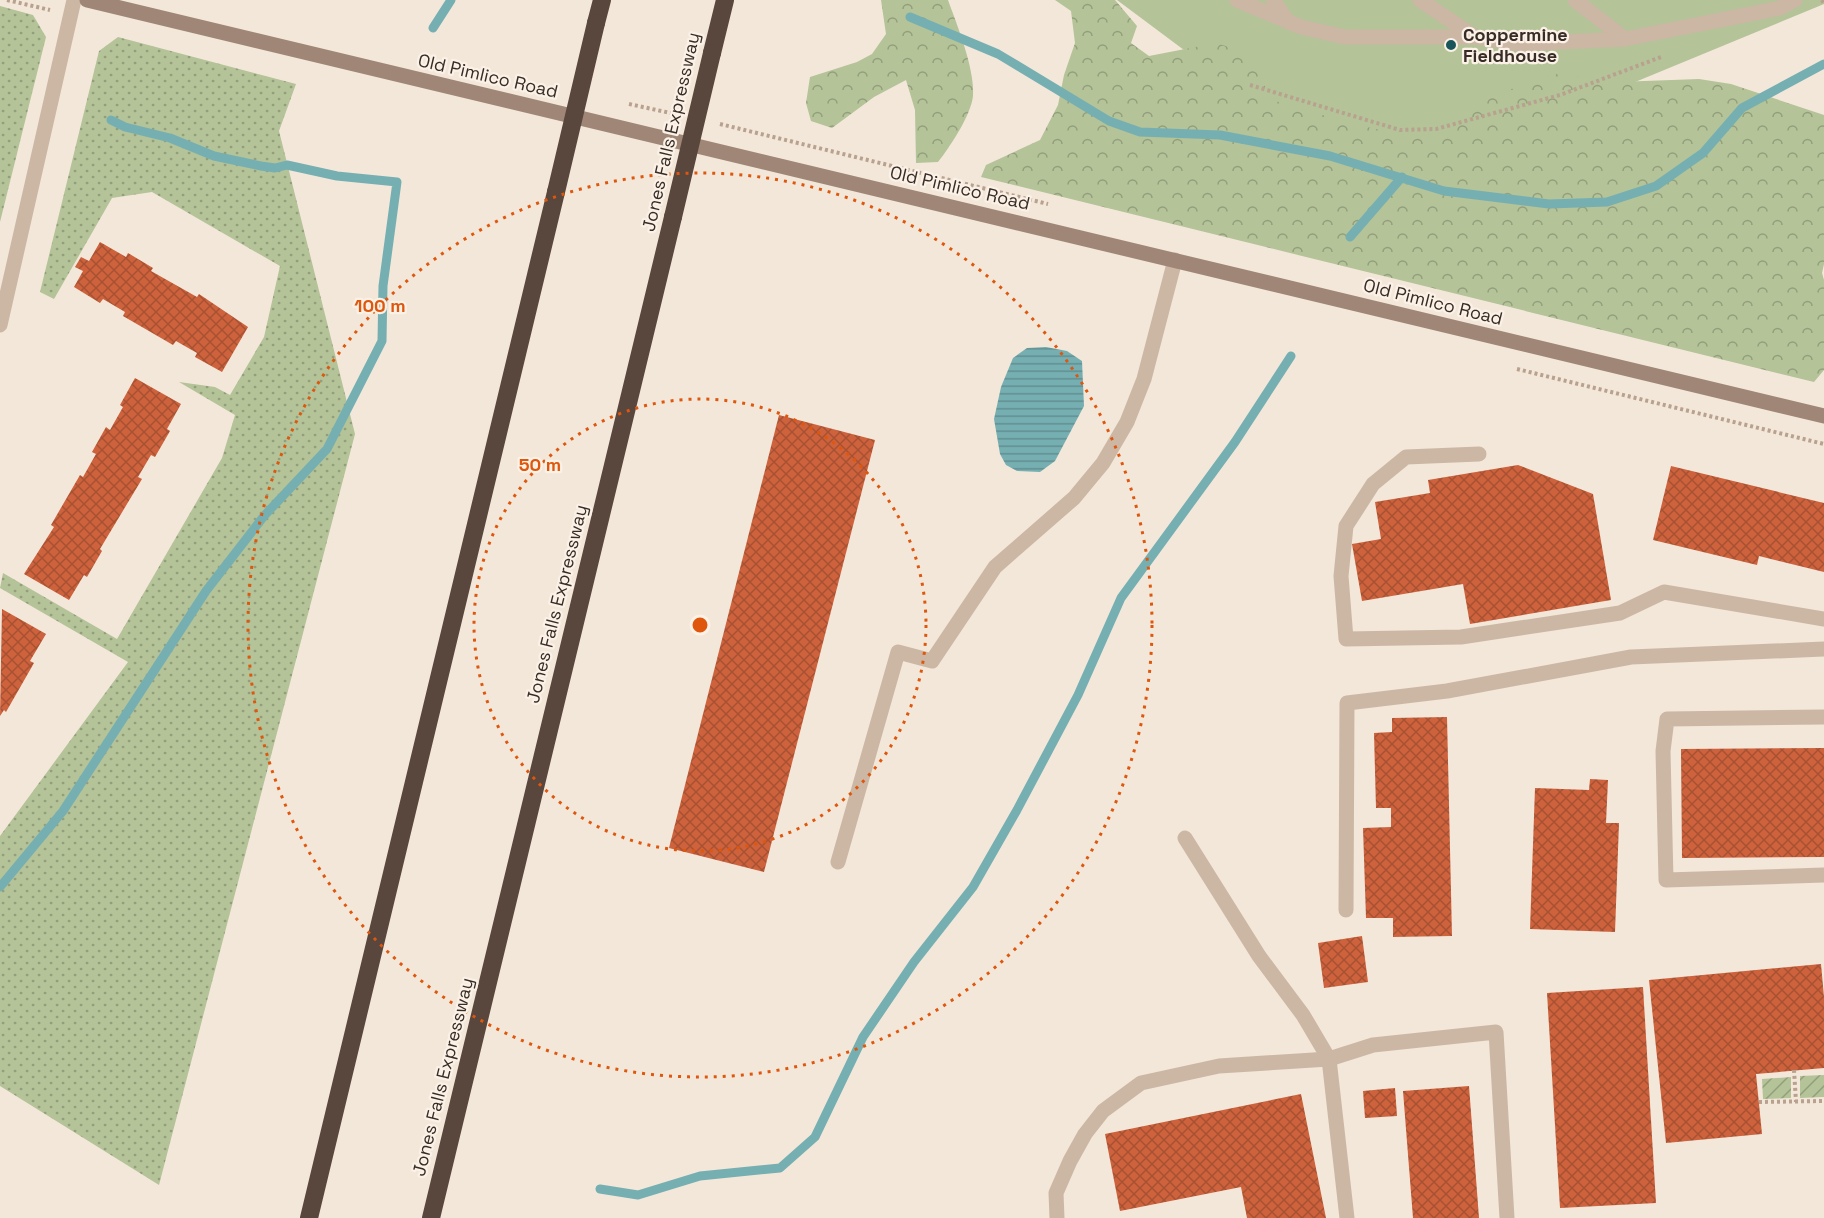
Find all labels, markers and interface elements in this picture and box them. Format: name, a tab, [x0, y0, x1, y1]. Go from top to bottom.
place label: Coppermine Fieldhouse	[1463, 23, 1568, 67]
street label: Jones Falls Expressway	[636, 30, 705, 234]
marker: Coppermine Fieldhouse	[1444, 38, 1458, 52]
street label: Old Pimlico Road	[416, 48, 560, 103]
street label: Old Pimlico Road	[888, 160, 1032, 215]
street label: Old Pimlico Road	[1361, 273, 1505, 330]
text: 100 m	[354, 294, 406, 317]
text: 50 m	[519, 453, 561, 476]
street label: Jones Falls Expressway	[521, 502, 592, 706]
centre of rings	[690, 615, 710, 635]
street label: Jones Falls Expressway	[407, 975, 478, 1179]

